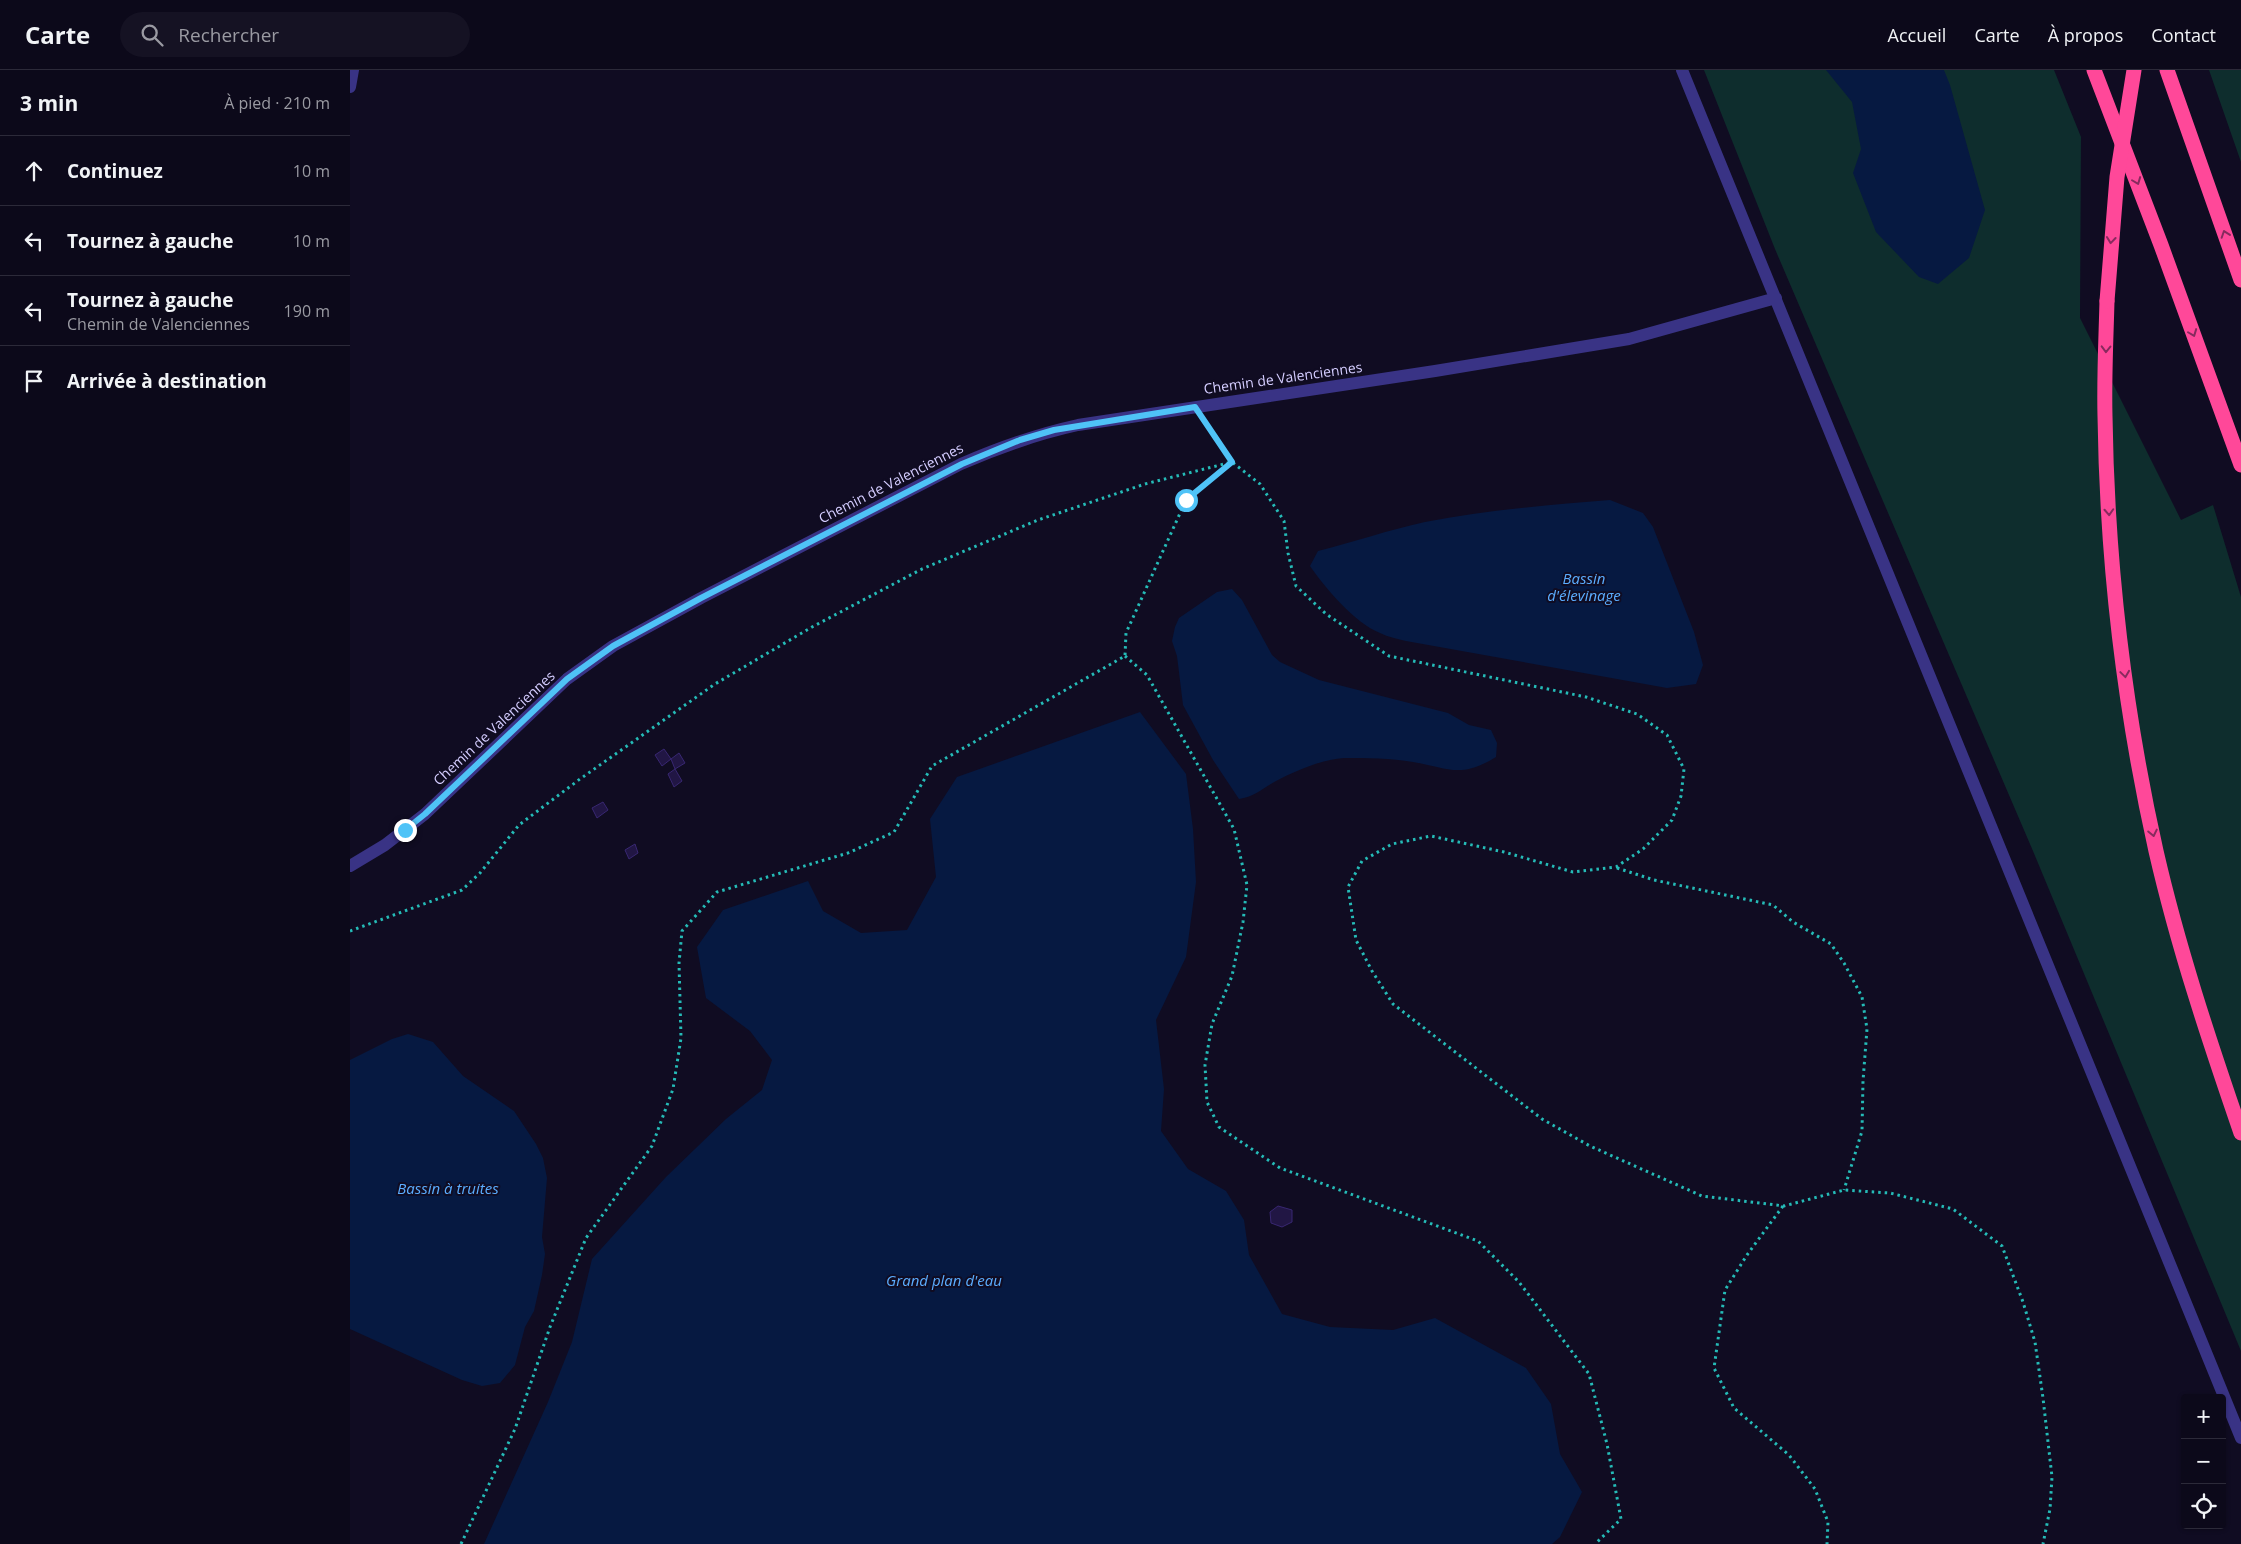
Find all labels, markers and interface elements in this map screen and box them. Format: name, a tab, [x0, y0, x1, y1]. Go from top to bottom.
search box	[120, 12, 470, 57]
text: Carte	[25, 18, 90, 51]
icon: search	[138, 21, 166, 49]
text: Rechercher	[178, 22, 279, 48]
text: Accueil	[1888, 23, 1946, 47]
text: Carte	[1974, 23, 2020, 47]
text: À propos	[2048, 23, 2123, 47]
text: Contact	[2151, 23, 2216, 47]
text: 3 min	[20, 89, 78, 117]
text: À pied · 210 m	[224, 92, 330, 114]
icon: ahead	[20, 157, 48, 185]
text: Continuez	[67, 158, 163, 184]
text: 10 m	[293, 160, 330, 182]
one-way arrow	[2131, 176, 2141, 185]
icon: left	[20, 227, 48, 255]
text: Tournez à gauche	[67, 228, 233, 254]
text: 10 m	[293, 230, 330, 252]
one-way arrow	[2221, 230, 2231, 238]
one-way arrow	[2106, 236, 2117, 244]
text: Tournez à gauche	[67, 287, 233, 313]
icon: left	[20, 297, 48, 325]
text: 190 m	[284, 300, 330, 322]
text: Chemin de Valenciennes	[67, 313, 250, 335]
one-way arrow	[2187, 328, 2197, 337]
one-way arrow	[2101, 346, 2111, 354]
street label: Chemin de Valenciennes	[1202, 357, 1364, 398]
icon: arrive	[20, 367, 48, 395]
text: Arrivée à destination	[67, 368, 267, 394]
street label: Chemin de Valenciennes	[815, 438, 967, 527]
route start	[1175, 489, 1198, 512]
one-way arrow	[2103, 508, 2114, 516]
water label: Bassin d'élevinage	[1547, 568, 1621, 605]
street label: Chemin de Valenciennes	[429, 666, 559, 789]
one-way arrow	[2119, 669, 2129, 678]
route end	[394, 819, 417, 842]
one-way arrow	[2147, 829, 2158, 838]
water label: Bassin à truites	[397, 1178, 499, 1198]
water label: Grand plan d'eau	[886, 1270, 1002, 1290]
map controls	[2181, 1394, 2226, 1529]
button: +	[2181, 1394, 2226, 1439]
button: −	[2181, 1439, 2226, 1484]
button: locate	[2181, 1484, 2226, 1529]

